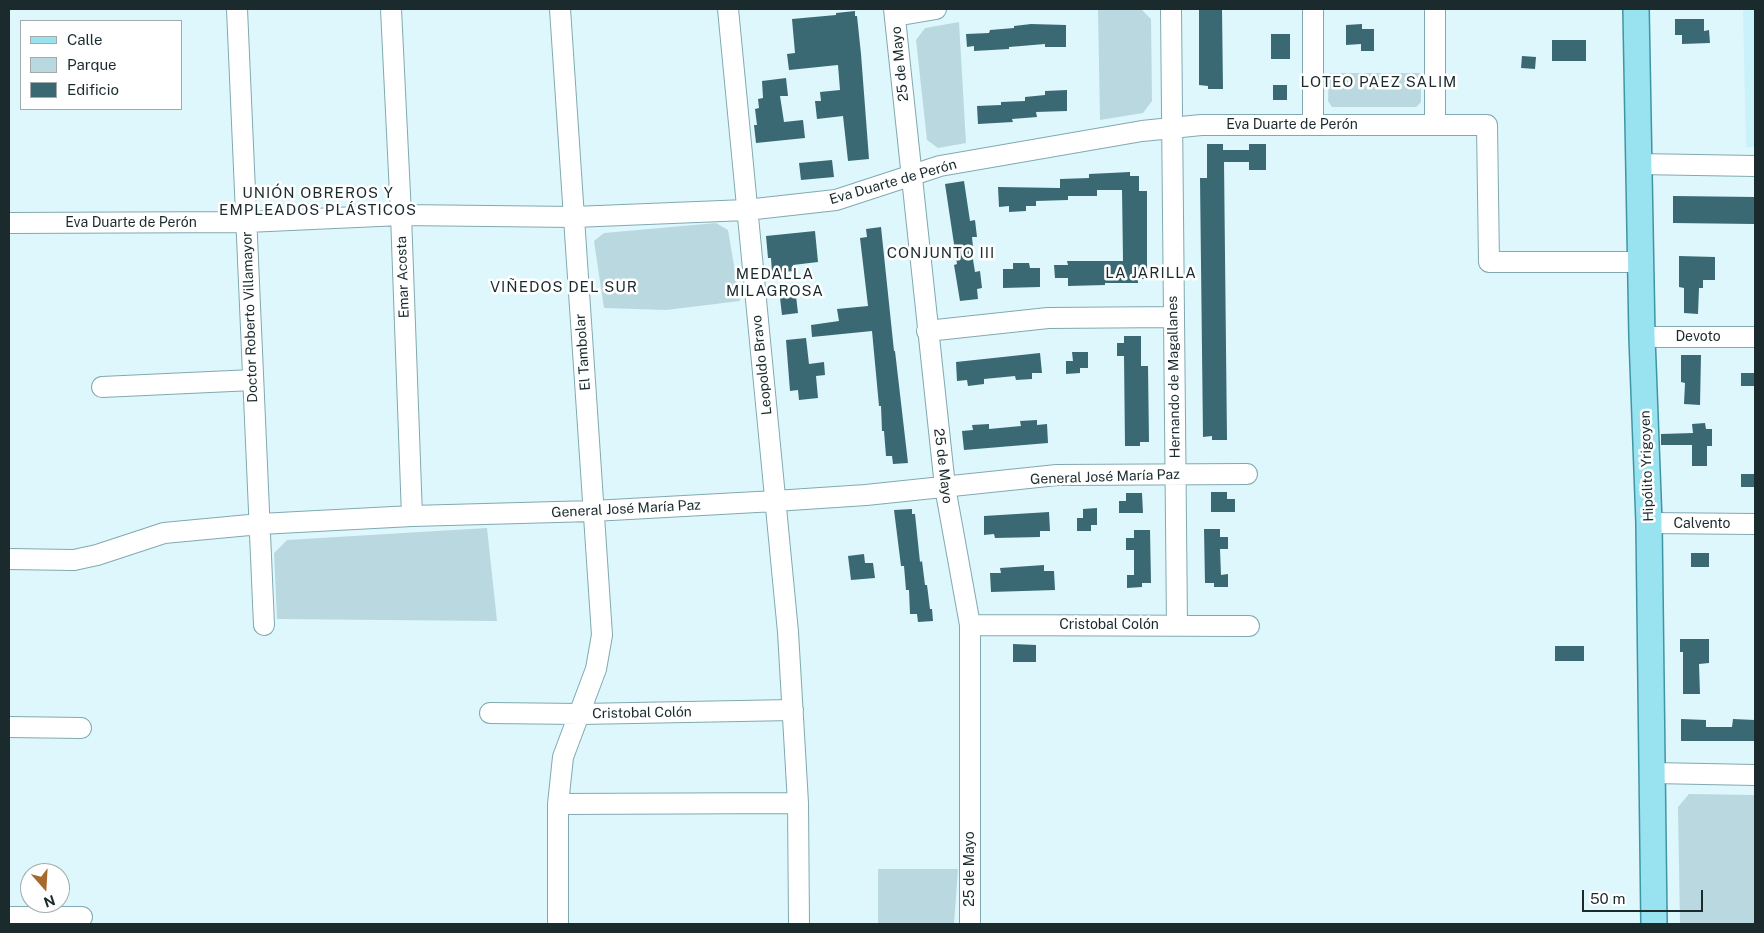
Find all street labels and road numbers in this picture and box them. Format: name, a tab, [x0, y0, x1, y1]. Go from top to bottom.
street label: 25 de Mayo	[888, 26, 912, 102]
street label: Eva Duarte de Perón	[1226, 117, 1358, 133]
street label: Eva Duarte de Perón	[827, 156, 959, 208]
street label: Eva Duarte de Perón	[65, 215, 197, 231]
street label: Doctor Roberto Villamayor	[239, 231, 261, 403]
street label: Emar Acosta	[393, 236, 413, 318]
street label: Hernando de Magallanes	[1164, 296, 1184, 458]
street label: El Tambolar	[572, 313, 594, 391]
street label: Leopoldo Bravo	[748, 314, 776, 416]
street label: Devoto	[1675, 329, 1721, 345]
street label: Hipólito Yrigoyen	[1637, 410, 1657, 522]
street label: 25 de Mayo	[930, 427, 956, 505]
street label: General José María Paz	[1030, 466, 1180, 488]
street label: General José María Paz	[551, 497, 701, 521]
street label: Calvento	[1673, 516, 1731, 532]
street label: Cristobal Colón	[1059, 617, 1159, 633]
street label: Cristobal Colón	[592, 704, 692, 722]
street label: 25 de Mayo	[962, 831, 978, 907]

